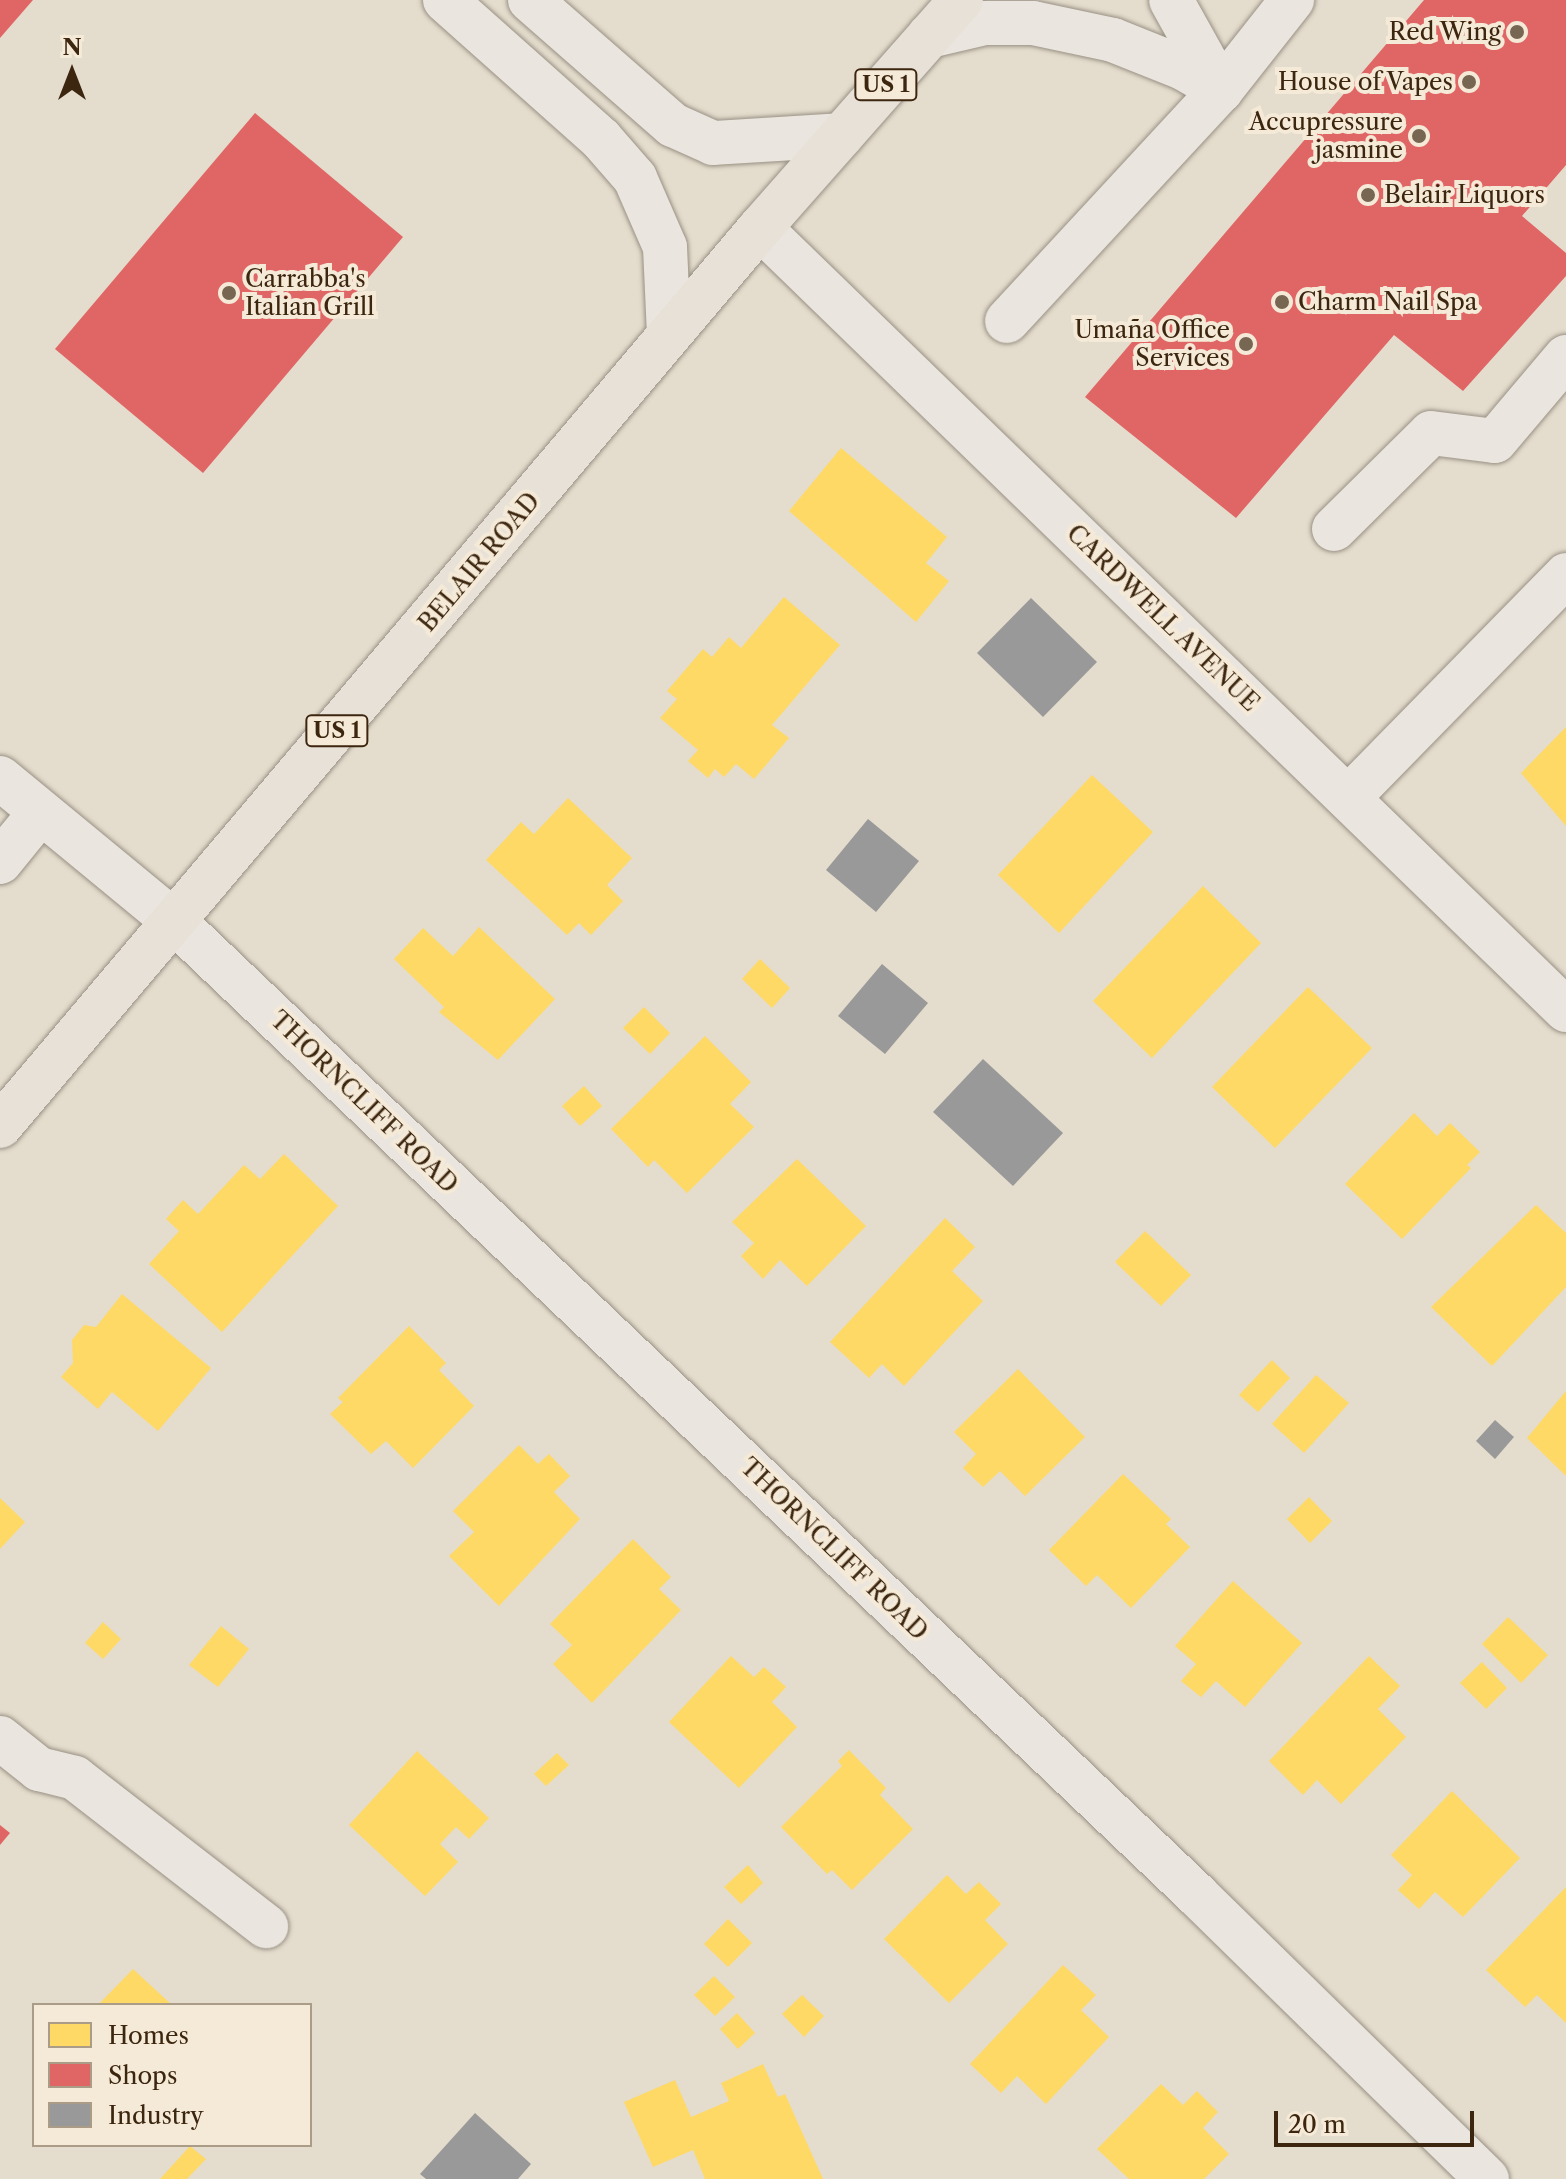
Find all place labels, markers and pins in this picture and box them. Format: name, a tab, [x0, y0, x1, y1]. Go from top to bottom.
place label: Red Wing	[1388, 18, 1501, 46]
marker: Red Wing	[1508, 23, 1526, 41]
place label: House of Vapes	[1277, 68, 1453, 96]
marker: House of Vapes	[1460, 73, 1478, 91]
place label: Accupressure jasmine	[1249, 108, 1403, 164]
marker: Accupressure jasmine	[1410, 127, 1428, 145]
place label: Belair Liquors	[1384, 181, 1545, 209]
marker: Belair Liquors	[1359, 186, 1377, 204]
place label: Carrabba's Italian Grill	[245, 265, 374, 321]
marker: Carrabba's Italian Grill	[220, 284, 238, 302]
place label: Charm Nail Spa	[1298, 288, 1477, 316]
marker: Charm Nail Spa	[1273, 293, 1291, 311]
place label: Umaña Office Services	[1074, 316, 1230, 372]
marker: Umaña Office Services	[1237, 335, 1255, 353]

